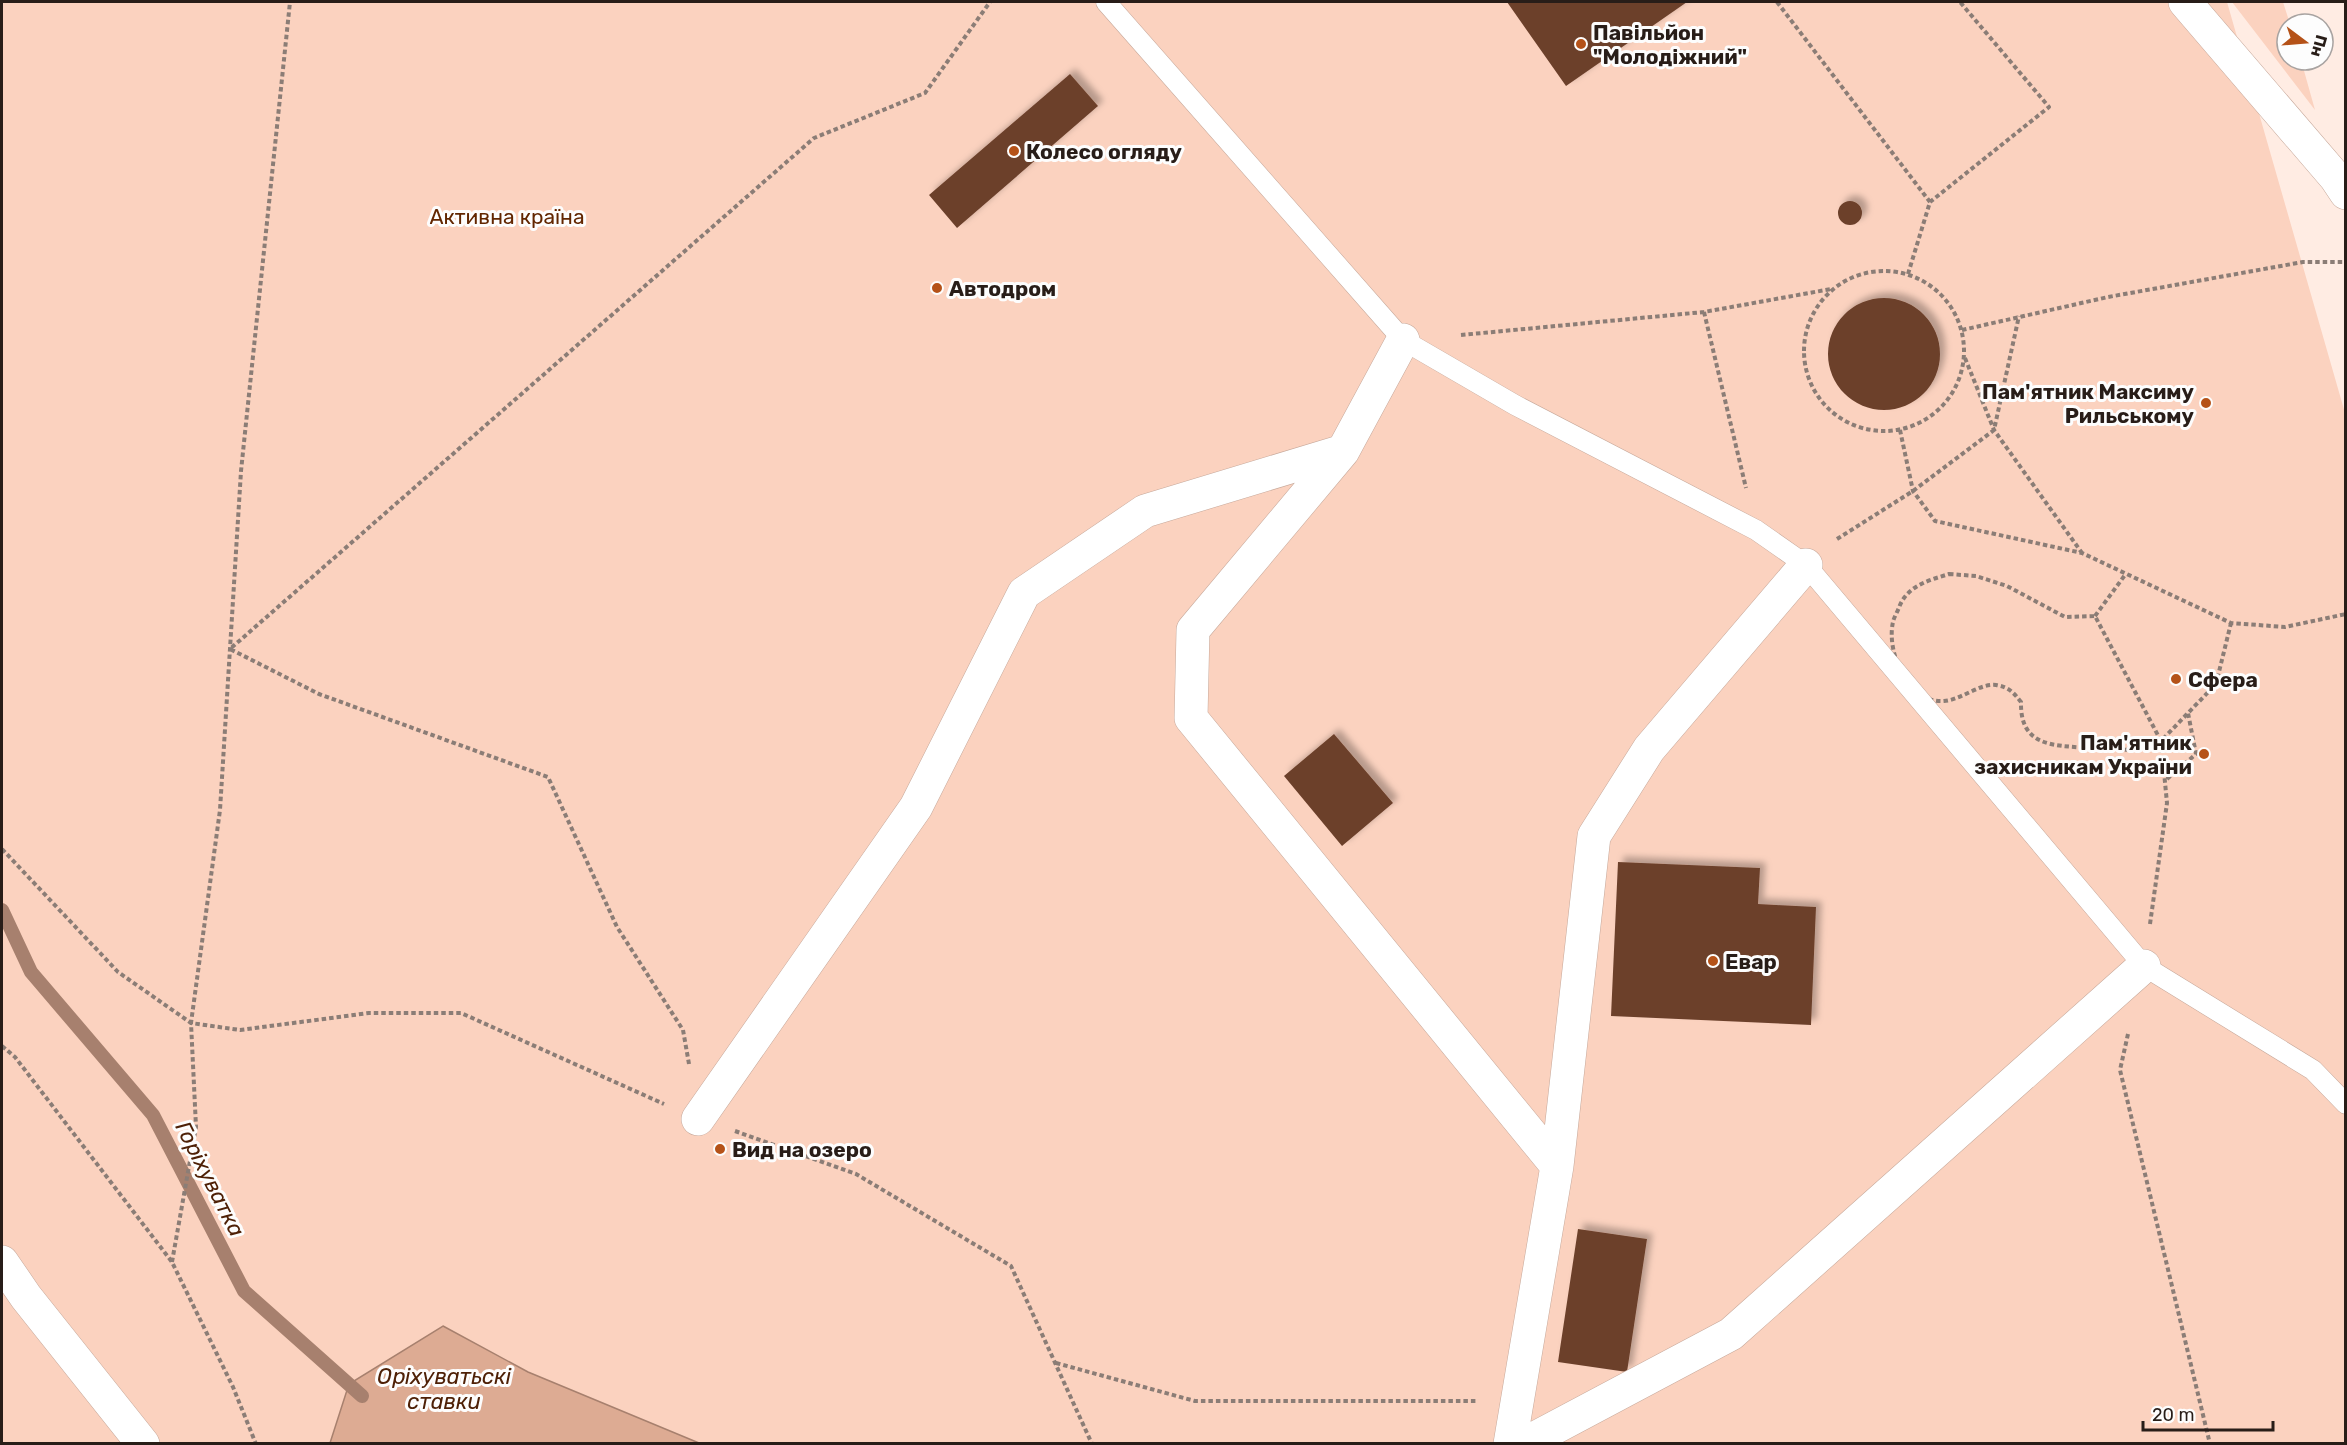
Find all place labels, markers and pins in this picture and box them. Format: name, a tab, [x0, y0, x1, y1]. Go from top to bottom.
place label: Павільйон "Молодіжний"	[1593, 20, 1747, 69]
marker: Павільйон "Молодіжний"	[1574, 37, 1588, 51]
place label: Колесо огляду	[1026, 139, 1182, 164]
marker: Колесо огляду	[1007, 144, 1021, 158]
place label: Автодром	[949, 276, 1056, 301]
marker: Автодром	[930, 281, 944, 295]
place label: Пам'ятник Максиму Рильському	[1982, 379, 2195, 428]
marker: Пам'ятник Максиму Рильському	[2199, 396, 2213, 410]
place label: Сфера	[2188, 667, 2258, 692]
marker: Сфера	[2169, 672, 2183, 686]
place label: Пам'ятник захисникам України	[1974, 730, 2192, 779]
marker: Пам'ятник захисникам України	[2197, 747, 2211, 761]
place label: Евар	[1725, 949, 1777, 974]
marker: Евар	[1706, 954, 1720, 968]
place label: Вид на озеро	[732, 1137, 872, 1162]
marker: Вид на озеро	[713, 1142, 727, 1156]

